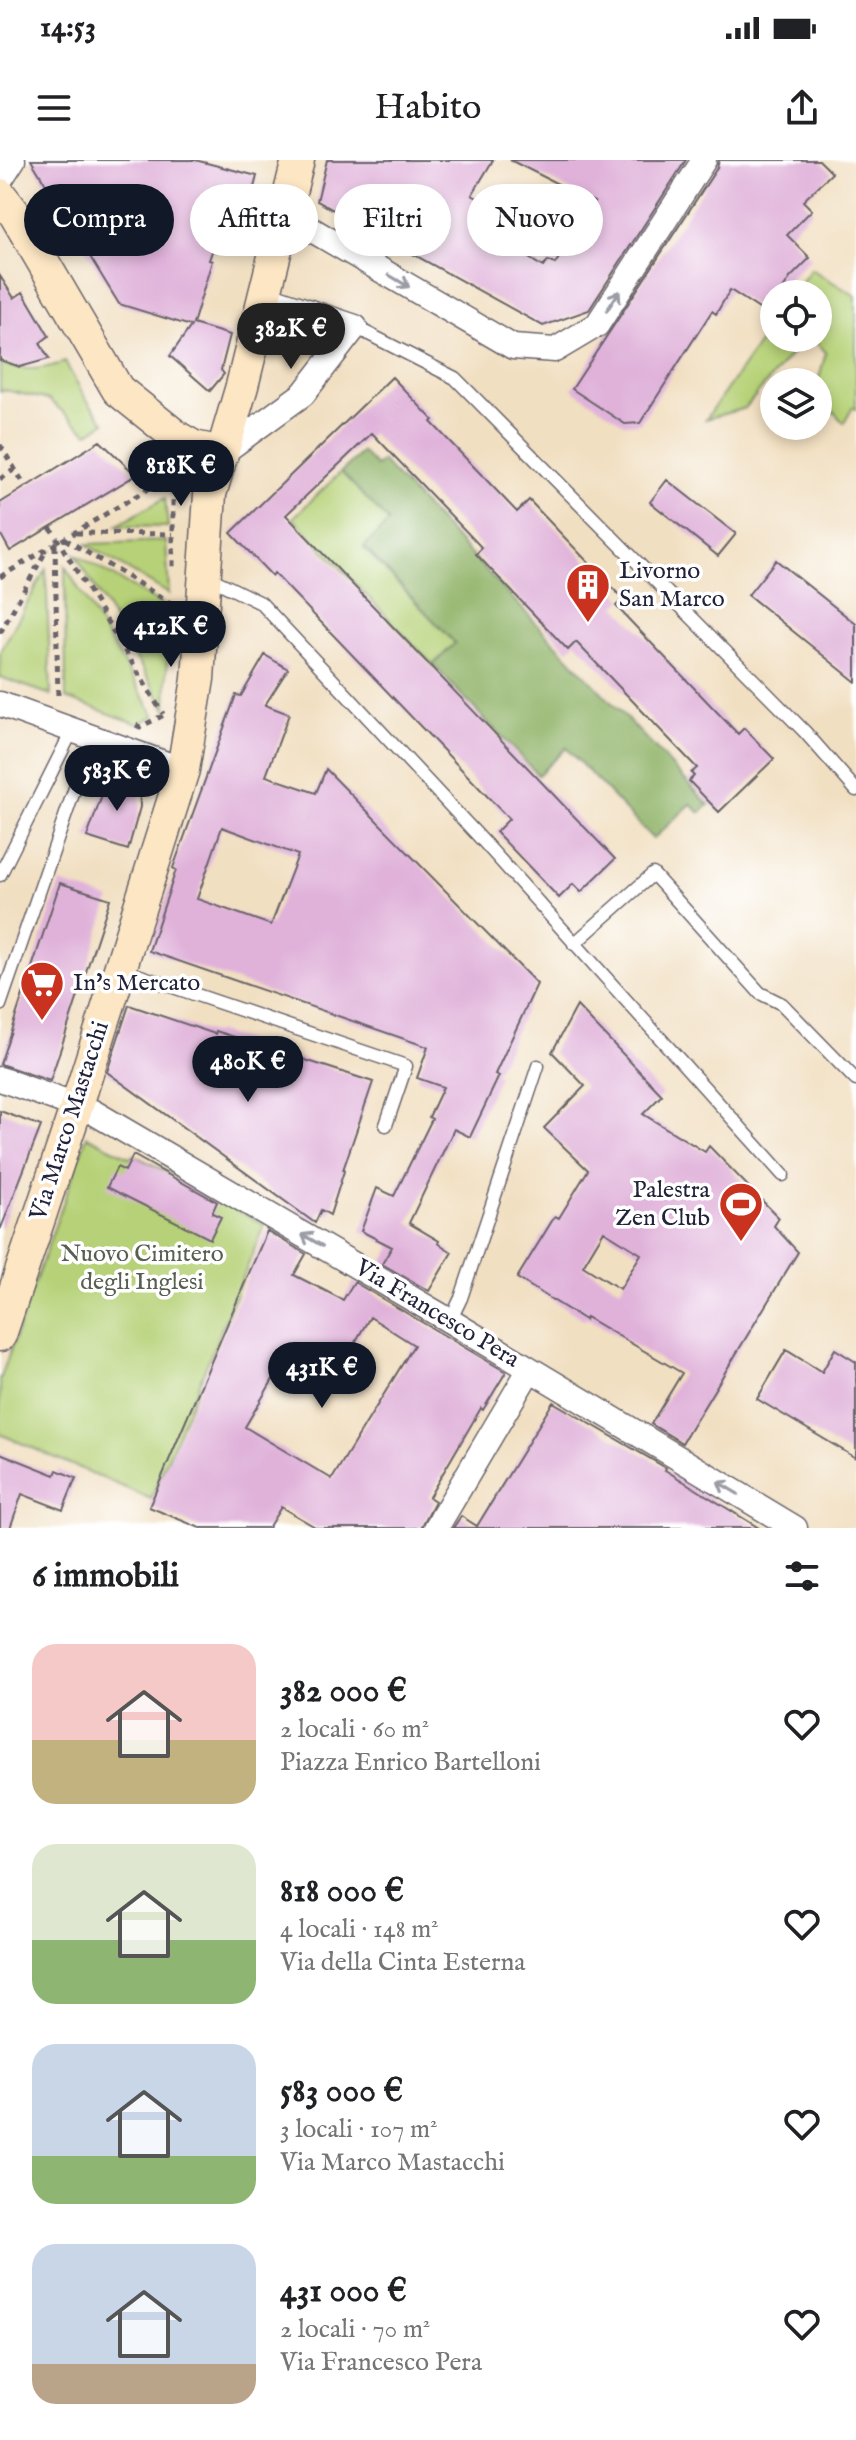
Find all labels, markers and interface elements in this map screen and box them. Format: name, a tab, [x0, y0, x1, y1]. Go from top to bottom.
text: 14:53	[40, 9, 96, 47]
text: Habito	[375, 85, 481, 131]
icon: menu	[32, 86, 76, 130]
icon: share	[780, 86, 824, 130]
chip: Compra	[24, 184, 174, 256]
chip: Affitta	[190, 184, 318, 256]
chip: Filtri	[334, 184, 451, 256]
chip: Nuovo	[467, 184, 603, 256]
one-way arrow	[387, 273, 410, 289]
map controls	[760, 280, 832, 440]
button: locate	[760, 280, 832, 352]
one-way arrow	[604, 290, 621, 312]
pin: 382K €	[226, 303, 356, 371]
text: 382K €	[255, 312, 327, 345]
button: layers	[760, 368, 832, 440]
pin: 818K €	[116, 440, 246, 508]
text: 818K €	[146, 449, 216, 482]
place label: Livorno San Marco	[619, 556, 725, 615]
building icon: Livorno San Marco	[564, 561, 612, 624]
pin: 412K €	[106, 601, 236, 669]
text: 412K €	[134, 610, 208, 643]
pin: 583K €	[52, 745, 182, 813]
text: 583K €	[82, 754, 152, 787]
supermarket icon: In's Mercato	[18, 959, 66, 1022]
place label: In's Mercato	[73, 968, 200, 999]
street label: Via Marco Mastacchi	[23, 1017, 117, 1226]
pin: 480K €	[183, 1036, 313, 1104]
text: 480K €	[210, 1045, 286, 1078]
place label: Palestra Zen Club	[615, 1175, 711, 1234]
sports icon: Palestra Zen Club	[717, 1180, 765, 1243]
one-way arrow	[301, 1232, 324, 1248]
park label: Nuovo Cimitero degli Inglesi	[60, 1239, 224, 1298]
street label: Via Francesco Pera	[348, 1252, 525, 1376]
pin: 431K €	[257, 1342, 387, 1410]
text: 431K €	[286, 1351, 358, 1384]
one-way arrow	[717, 1480, 740, 1496]
icon: filters	[780, 1554, 824, 1598]
text: 6 immobili	[32, 1555, 179, 1598]
text: 382 000 €	[280, 1670, 407, 1713]
icon: home	[96, 1676, 192, 1772]
icon: heart	[780, 1702, 824, 1746]
text: 2 locali · 60 m²	[280, 1713, 429, 1746]
text: Piazza Enrico Bartelloni	[280, 1746, 541, 1779]
text: 818 000 €	[280, 1870, 404, 1913]
icon: home	[96, 1876, 192, 1972]
icon: heart	[780, 1902, 824, 1946]
text: 4 locali · 148 m²	[280, 1913, 439, 1946]
text: Via della Cinta Esterna	[280, 1946, 526, 1979]
text: 583 000 €	[280, 2070, 403, 2113]
icon: home	[96, 2076, 192, 2172]
icon: heart	[780, 2102, 824, 2146]
text: 3 locali · 107 m²	[280, 2113, 437, 2146]
text: Via Marco Mastacchi	[280, 2146, 505, 2179]
text: 431 000 €	[280, 2270, 407, 2313]
icon: home	[96, 2276, 192, 2372]
icon: heart	[780, 2302, 824, 2346]
text: 2 locali · 70 m²	[280, 2313, 430, 2346]
text: Via Francesco Pera	[280, 2346, 482, 2379]

